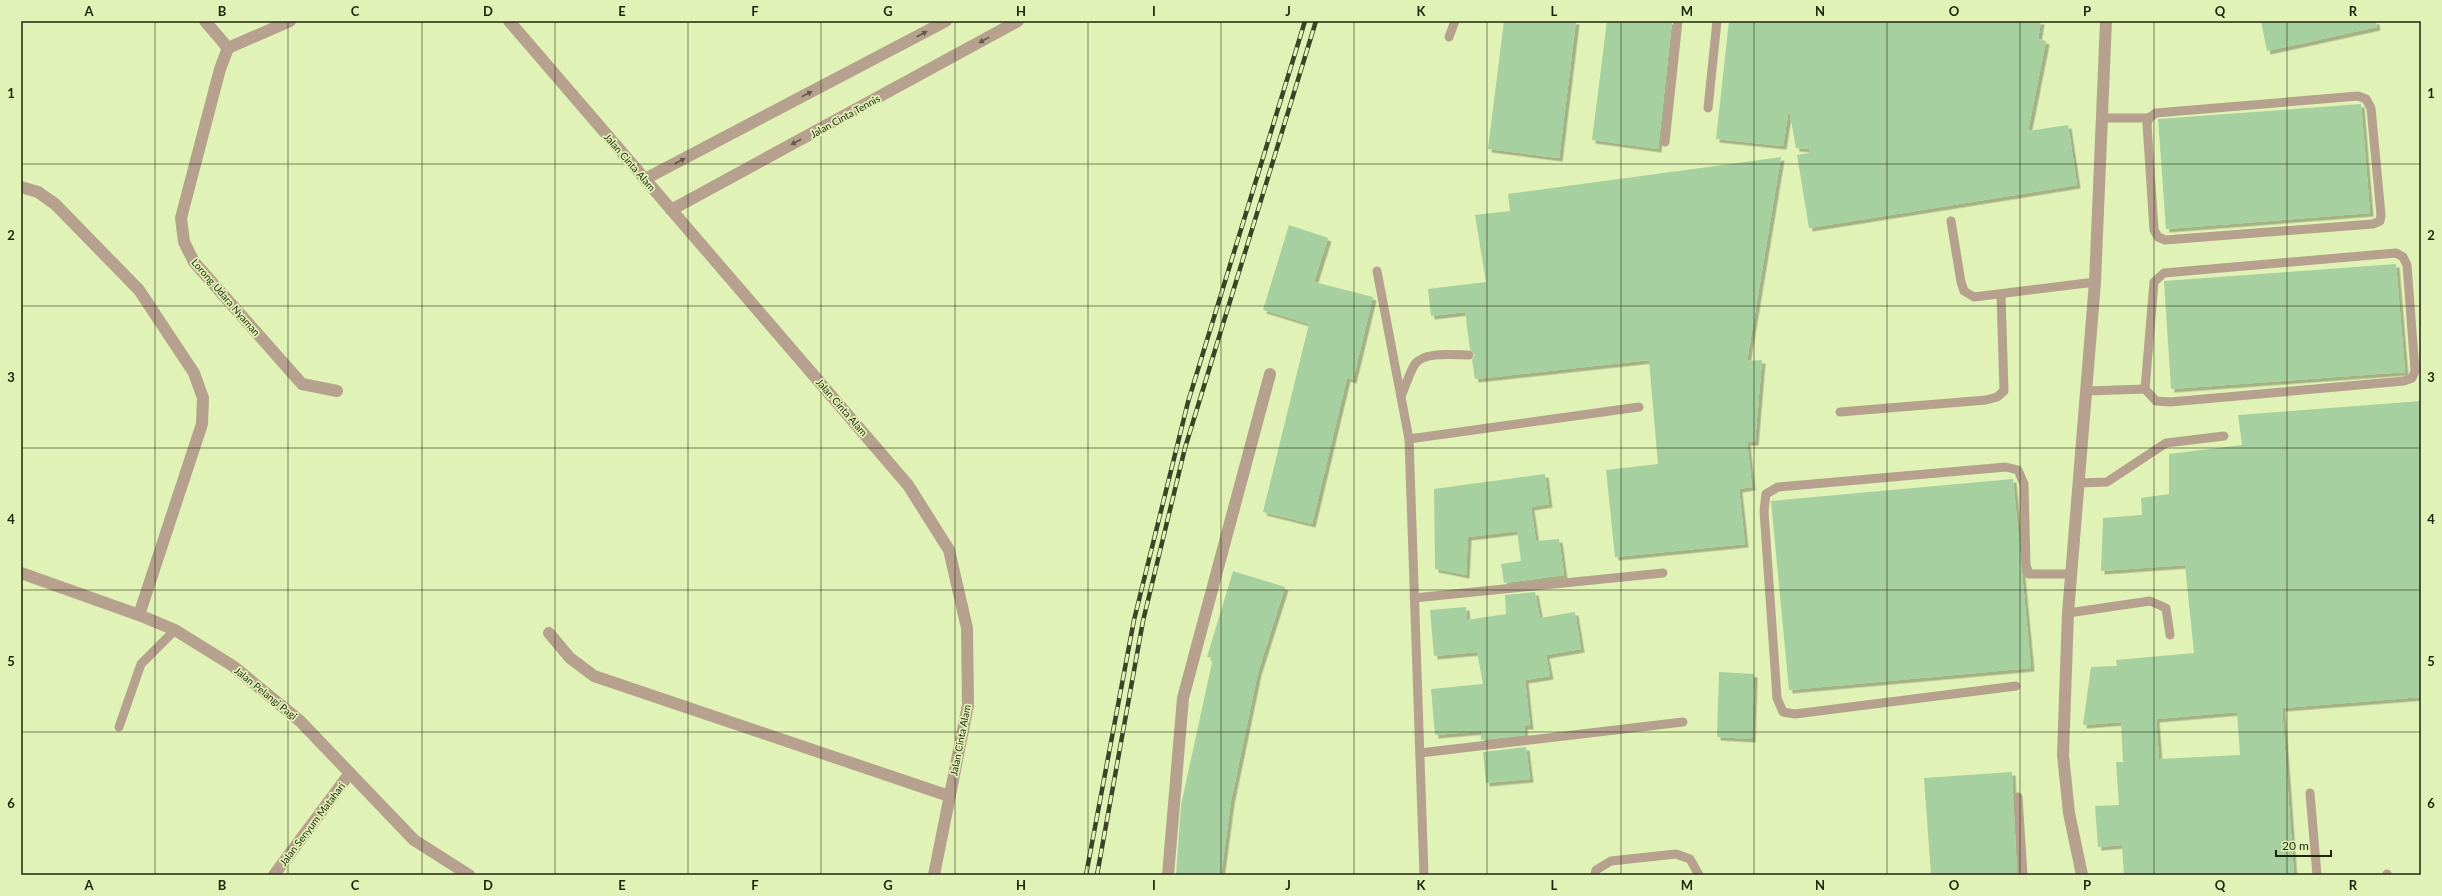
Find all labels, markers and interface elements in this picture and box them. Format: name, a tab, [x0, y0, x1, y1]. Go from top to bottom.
text: A	[83, 3, 94, 19]
text: B	[218, 3, 227, 19]
text: C	[351, 3, 360, 19]
text: D	[483, 3, 493, 19]
text: E	[618, 3, 626, 19]
text: F	[751, 3, 759, 19]
text: G	[883, 3, 893, 19]
text: H	[1016, 3, 1026, 19]
text: I	[1152, 3, 1156, 19]
text: J	[1285, 3, 1291, 19]
text: K	[1417, 3, 1427, 19]
text: L	[1551, 3, 1558, 19]
text: M	[1681, 3, 1693, 19]
text: N	[1815, 3, 1825, 19]
text: O	[1949, 3, 1960, 19]
text: P	[2083, 3, 2091, 19]
text: Q	[2215, 3, 2226, 19]
text: R	[2349, 3, 2358, 19]
one-way arrow	[917, 30, 928, 37]
one-way arrow	[978, 36, 990, 43]
text: 1	[7, 85, 15, 101]
text: 1	[2427, 85, 2435, 101]
one-way arrow	[802, 91, 813, 97]
street label: Jalan Cinta Tennis	[808, 92, 882, 140]
street label: Jalan Cinta Alam	[602, 131, 658, 193]
one-way arrow	[790, 139, 802, 146]
one-way arrow	[674, 158, 686, 164]
text: 2	[7, 227, 15, 243]
text: 2	[2427, 227, 2435, 243]
street label: Lorong Udara Nyaman	[189, 256, 263, 338]
text: 3	[7, 369, 15, 385]
text: 3	[2427, 369, 2435, 385]
street label: Jalan Cinta Alam	[814, 376, 870, 438]
text: 4	[7, 511, 15, 527]
text: 4	[2427, 511, 2435, 527]
text: 5	[7, 653, 15, 669]
text: 5	[2427, 653, 2435, 669]
street label: Jalan Pelangi Pagi	[232, 664, 300, 722]
street label: Jalan Cinta Alam	[947, 703, 973, 777]
street label: Jalan Senyum Matahari	[277, 780, 347, 868]
text: 6	[7, 795, 15, 811]
text: 6	[2427, 795, 2435, 811]
scale bar	[2276, 832, 2331, 858]
text: 20 m	[2282, 838, 2309, 853]
text: A	[83, 877, 94, 893]
text: B	[218, 877, 227, 893]
text: C	[351, 877, 360, 893]
text: D	[483, 877, 493, 893]
text: E	[618, 877, 626, 893]
text: F	[751, 877, 759, 893]
text: G	[883, 877, 893, 893]
text: H	[1016, 877, 1026, 893]
text: I	[1152, 877, 1156, 893]
text: J	[1285, 877, 1291, 893]
text: K	[1417, 877, 1427, 893]
text: L	[1551, 877, 1558, 893]
text: M	[1681, 877, 1693, 893]
text: N	[1815, 877, 1825, 893]
text: O	[1949, 877, 1960, 893]
text: P	[2083, 877, 2091, 893]
text: Q	[2215, 877, 2226, 893]
text: R	[2349, 877, 2358, 893]

